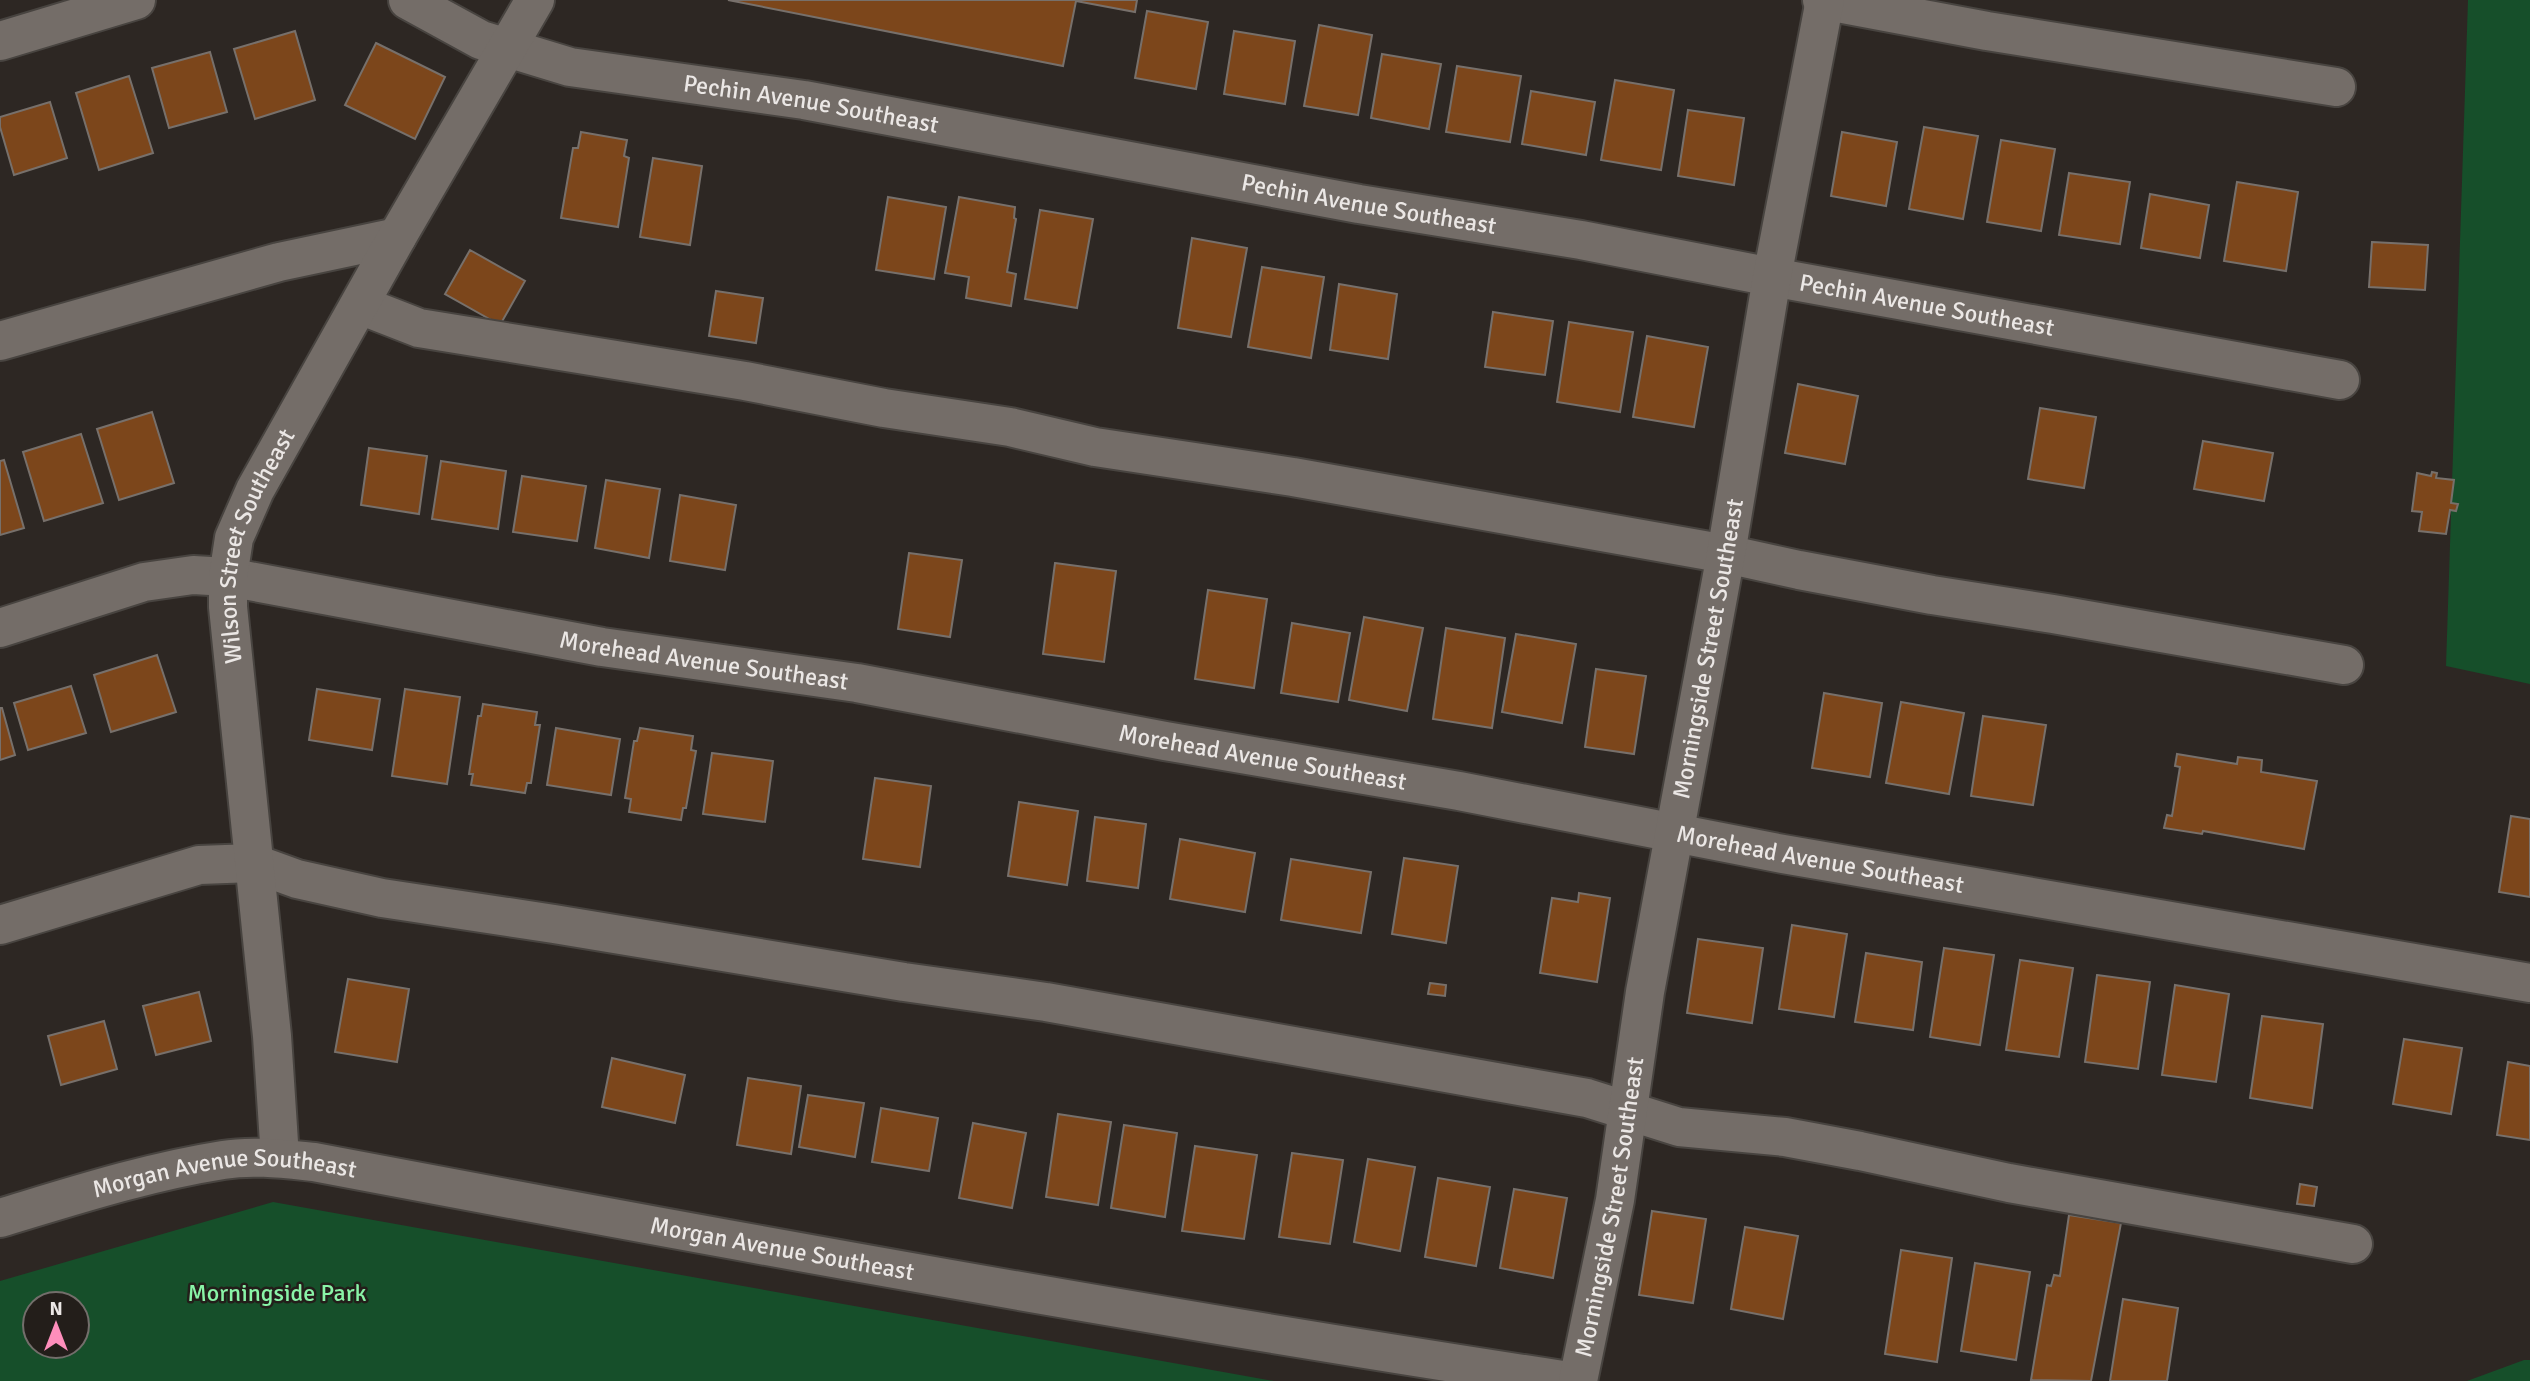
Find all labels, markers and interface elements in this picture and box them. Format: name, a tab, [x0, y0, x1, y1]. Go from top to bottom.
street label: Pechin Avenue Southeast	[681, 68, 941, 140]
street label: Pechin Avenue Southeast	[1239, 167, 1499, 241]
street label: Pechin Avenue Southeast	[1797, 267, 2057, 343]
street label: Wilson Street Southeast	[213, 423, 301, 665]
street label: Morningside Street Southeast	[1666, 496, 1750, 801]
street label: Morehead Avenue Southeast	[557, 624, 850, 697]
street label: Morehead Avenue Southeast	[1116, 718, 1409, 797]
street label: Morehead Avenue Southeast	[1674, 819, 1966, 900]
street label: Morningside Street Southeast	[1568, 1055, 1650, 1360]
street label: Morgan Avenue Southeast	[89, 1143, 359, 1205]
street label: Morgan Avenue Southeast	[648, 1210, 916, 1287]
park label: Morningside Park	[187, 1278, 367, 1308]
north arrow	[21, 1290, 91, 1360]
text: N	[49, 1297, 63, 1321]

